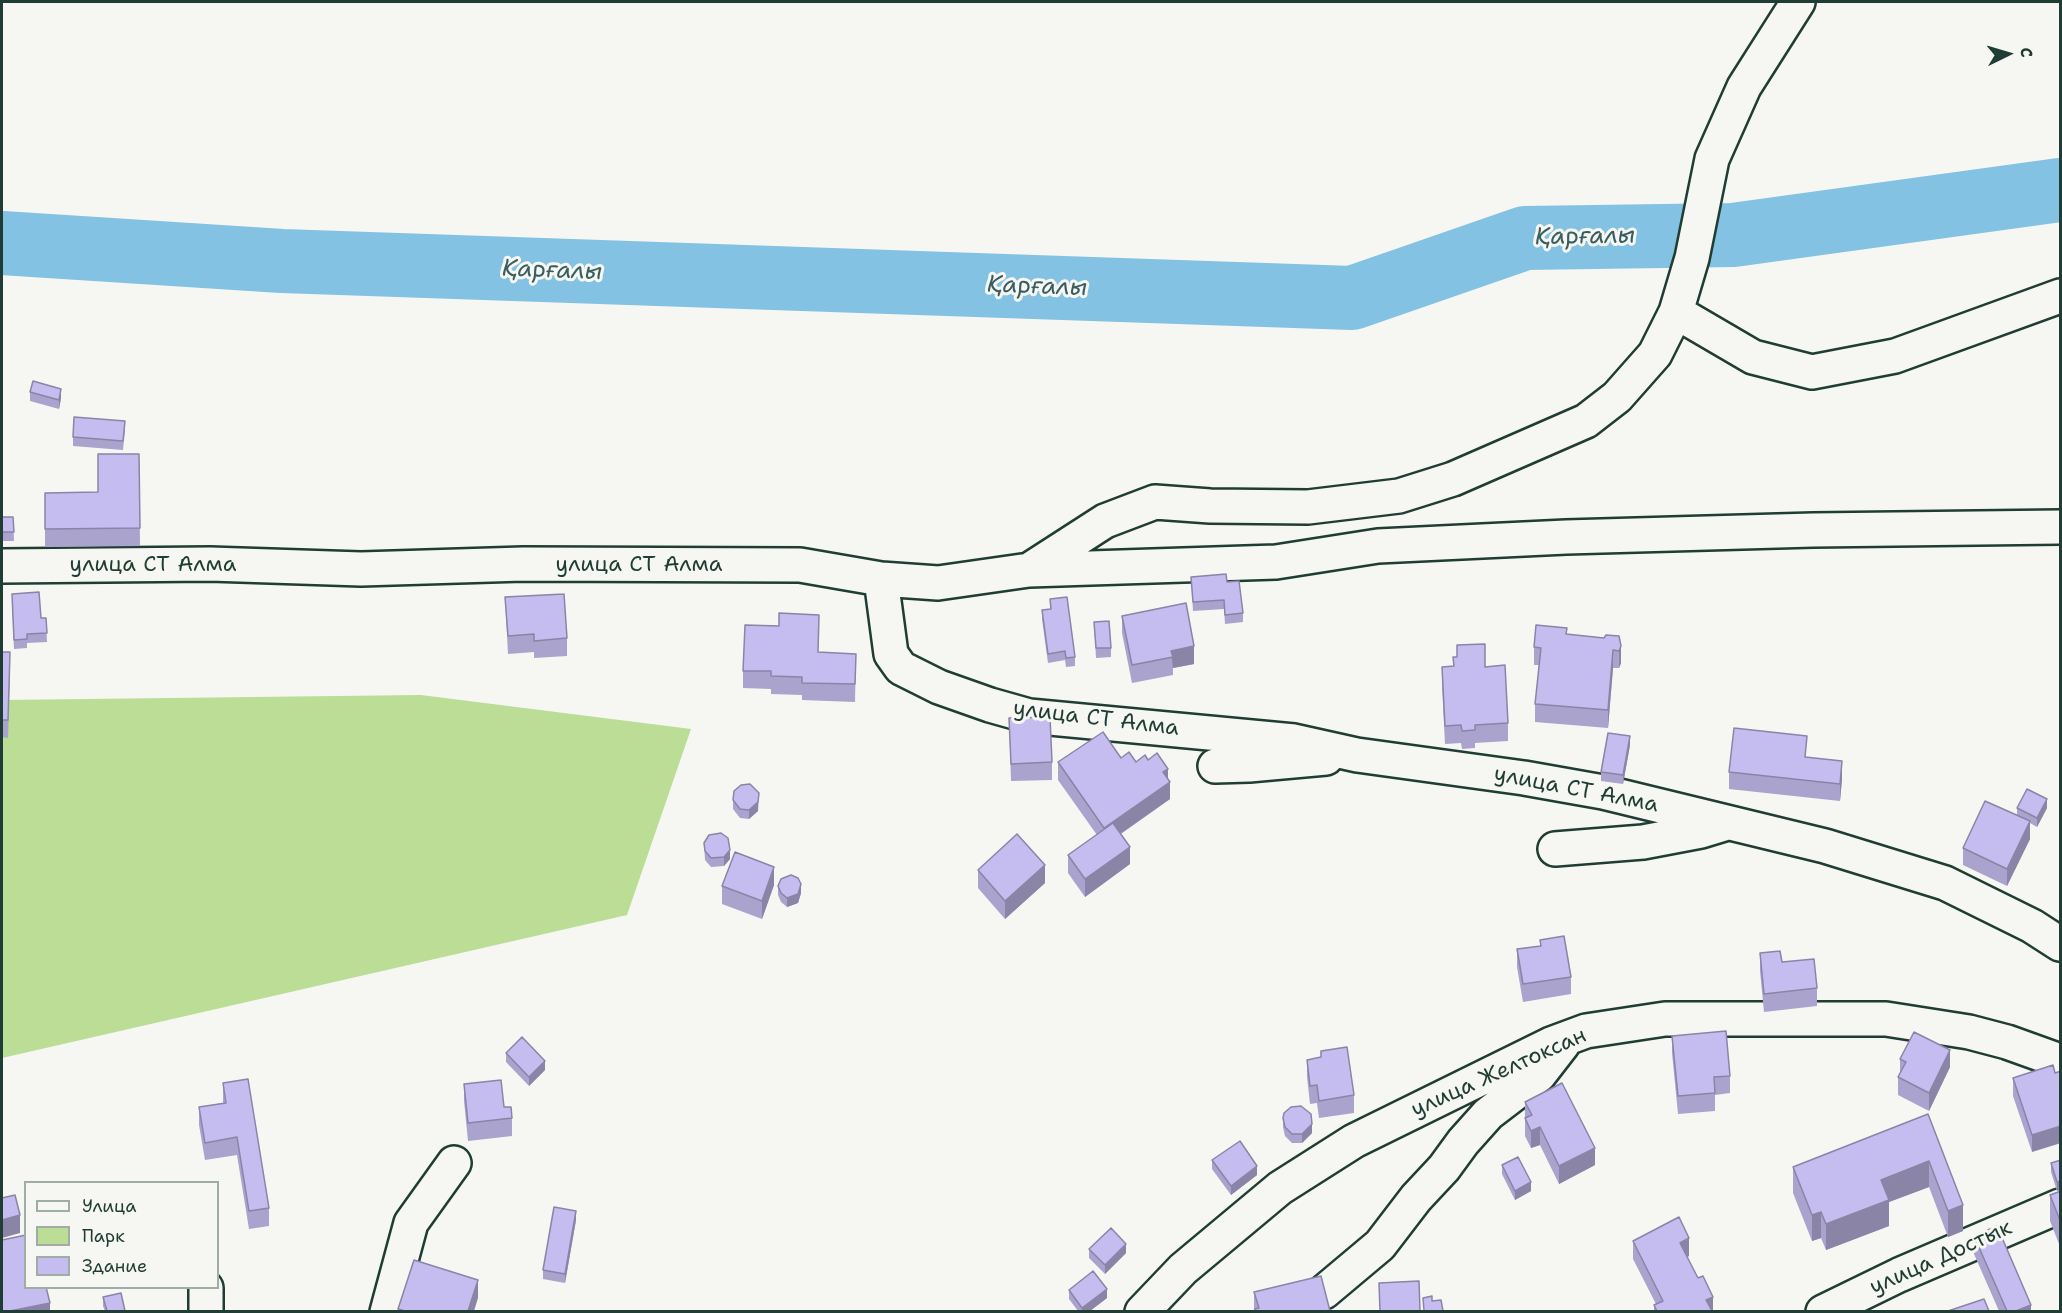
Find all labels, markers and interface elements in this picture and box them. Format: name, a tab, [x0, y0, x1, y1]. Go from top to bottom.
north arrow	[1978, 24, 2038, 84]
text: С	[2016, 47, 2037, 58]
water label: Қарғалы	[1535, 222, 1635, 252]
water label: Қарғалы	[501, 255, 603, 287]
water label: Қарғалы	[986, 271, 1088, 303]
street label: улица СТ Алма	[70, 552, 236, 578]
street label: улица СТ Алма	[556, 552, 722, 578]
street label: улица СТ Алма	[1012, 696, 1180, 742]
street label: улица СТ Алма	[1492, 761, 1660, 819]
street label: улица Желтоксан	[1407, 1023, 1591, 1123]
legend	[24, 1181, 219, 1289]
text: Улица	[82, 1194, 136, 1218]
street label: улица Достык	[1866, 1215, 2016, 1301]
text: Парк	[82, 1224, 125, 1248]
text: Здание	[82, 1254, 147, 1278]

